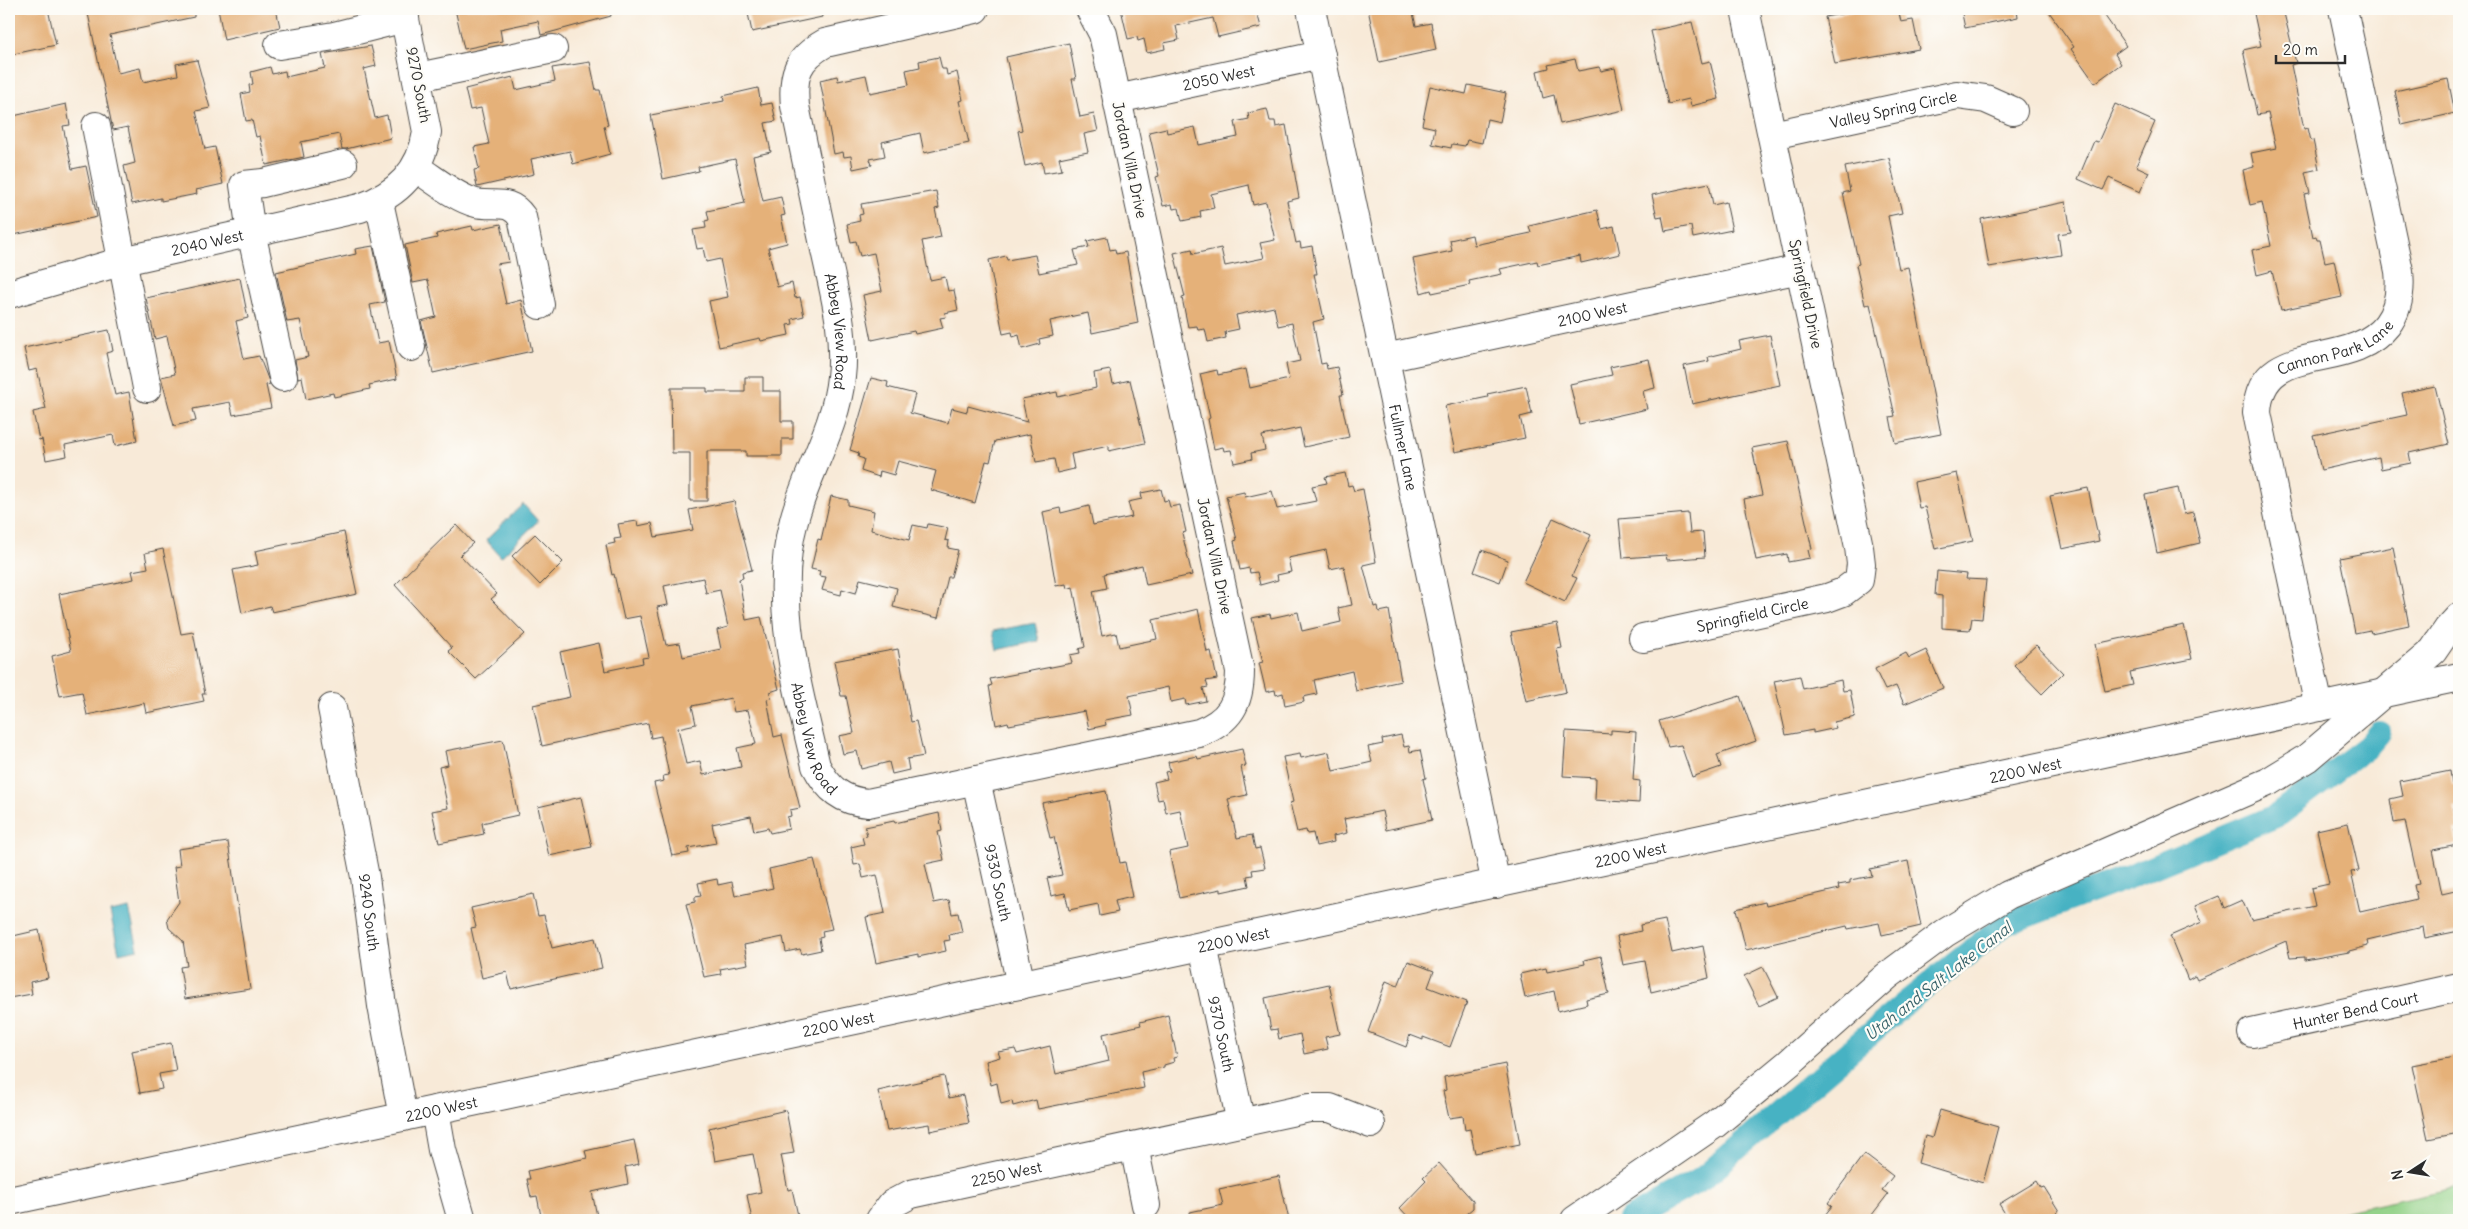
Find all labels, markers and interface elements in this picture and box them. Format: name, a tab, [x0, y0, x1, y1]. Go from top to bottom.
scale bar	[2276, 32, 2344, 64]
text: 20 m	[2283, 40, 2318, 59]
street label: 9270 South	[402, 45, 436, 125]
street label: 2050 West	[1181, 60, 1256, 94]
street label: Valley Spring Circle	[1828, 86, 1959, 132]
street label: Jordan Villa Drive	[1108, 100, 1152, 220]
street label: 2040 West	[169, 225, 245, 259]
street label: Springfield Drive	[1785, 238, 1827, 350]
street label: Abbey View Road	[821, 271, 852, 391]
street label: 2100 West	[1556, 297, 1629, 330]
street label: Cannon Park Lane	[2273, 316, 2397, 379]
street label: Fullmer Lane	[1385, 402, 1422, 492]
street label: Jordan Villa Drive	[1193, 496, 1237, 616]
street label: Springfield Circle	[1695, 593, 1810, 636]
street label: Abbey View Road	[788, 681, 842, 799]
street label: 2200 West	[1988, 753, 2063, 787]
street label: 2200 West	[1593, 837, 1668, 871]
street label: 9330 South	[981, 842, 1016, 923]
street label: 9240 South	[355, 873, 384, 953]
water label: Utah and Salt Lake Canal	[1861, 916, 2017, 1044]
street label: 2200 West	[1196, 922, 1271, 956]
street label: Hunter Bend Court	[2291, 987, 2420, 1033]
street label: 9370 South	[1204, 994, 1239, 1074]
street label: 2200 West	[801, 1007, 876, 1041]
street label: 2200 West	[404, 1092, 479, 1125]
north arrow	[2386, 1146, 2436, 1196]
street label: 2250 West	[969, 1157, 1043, 1190]
text: N	[2387, 1168, 2407, 1181]

